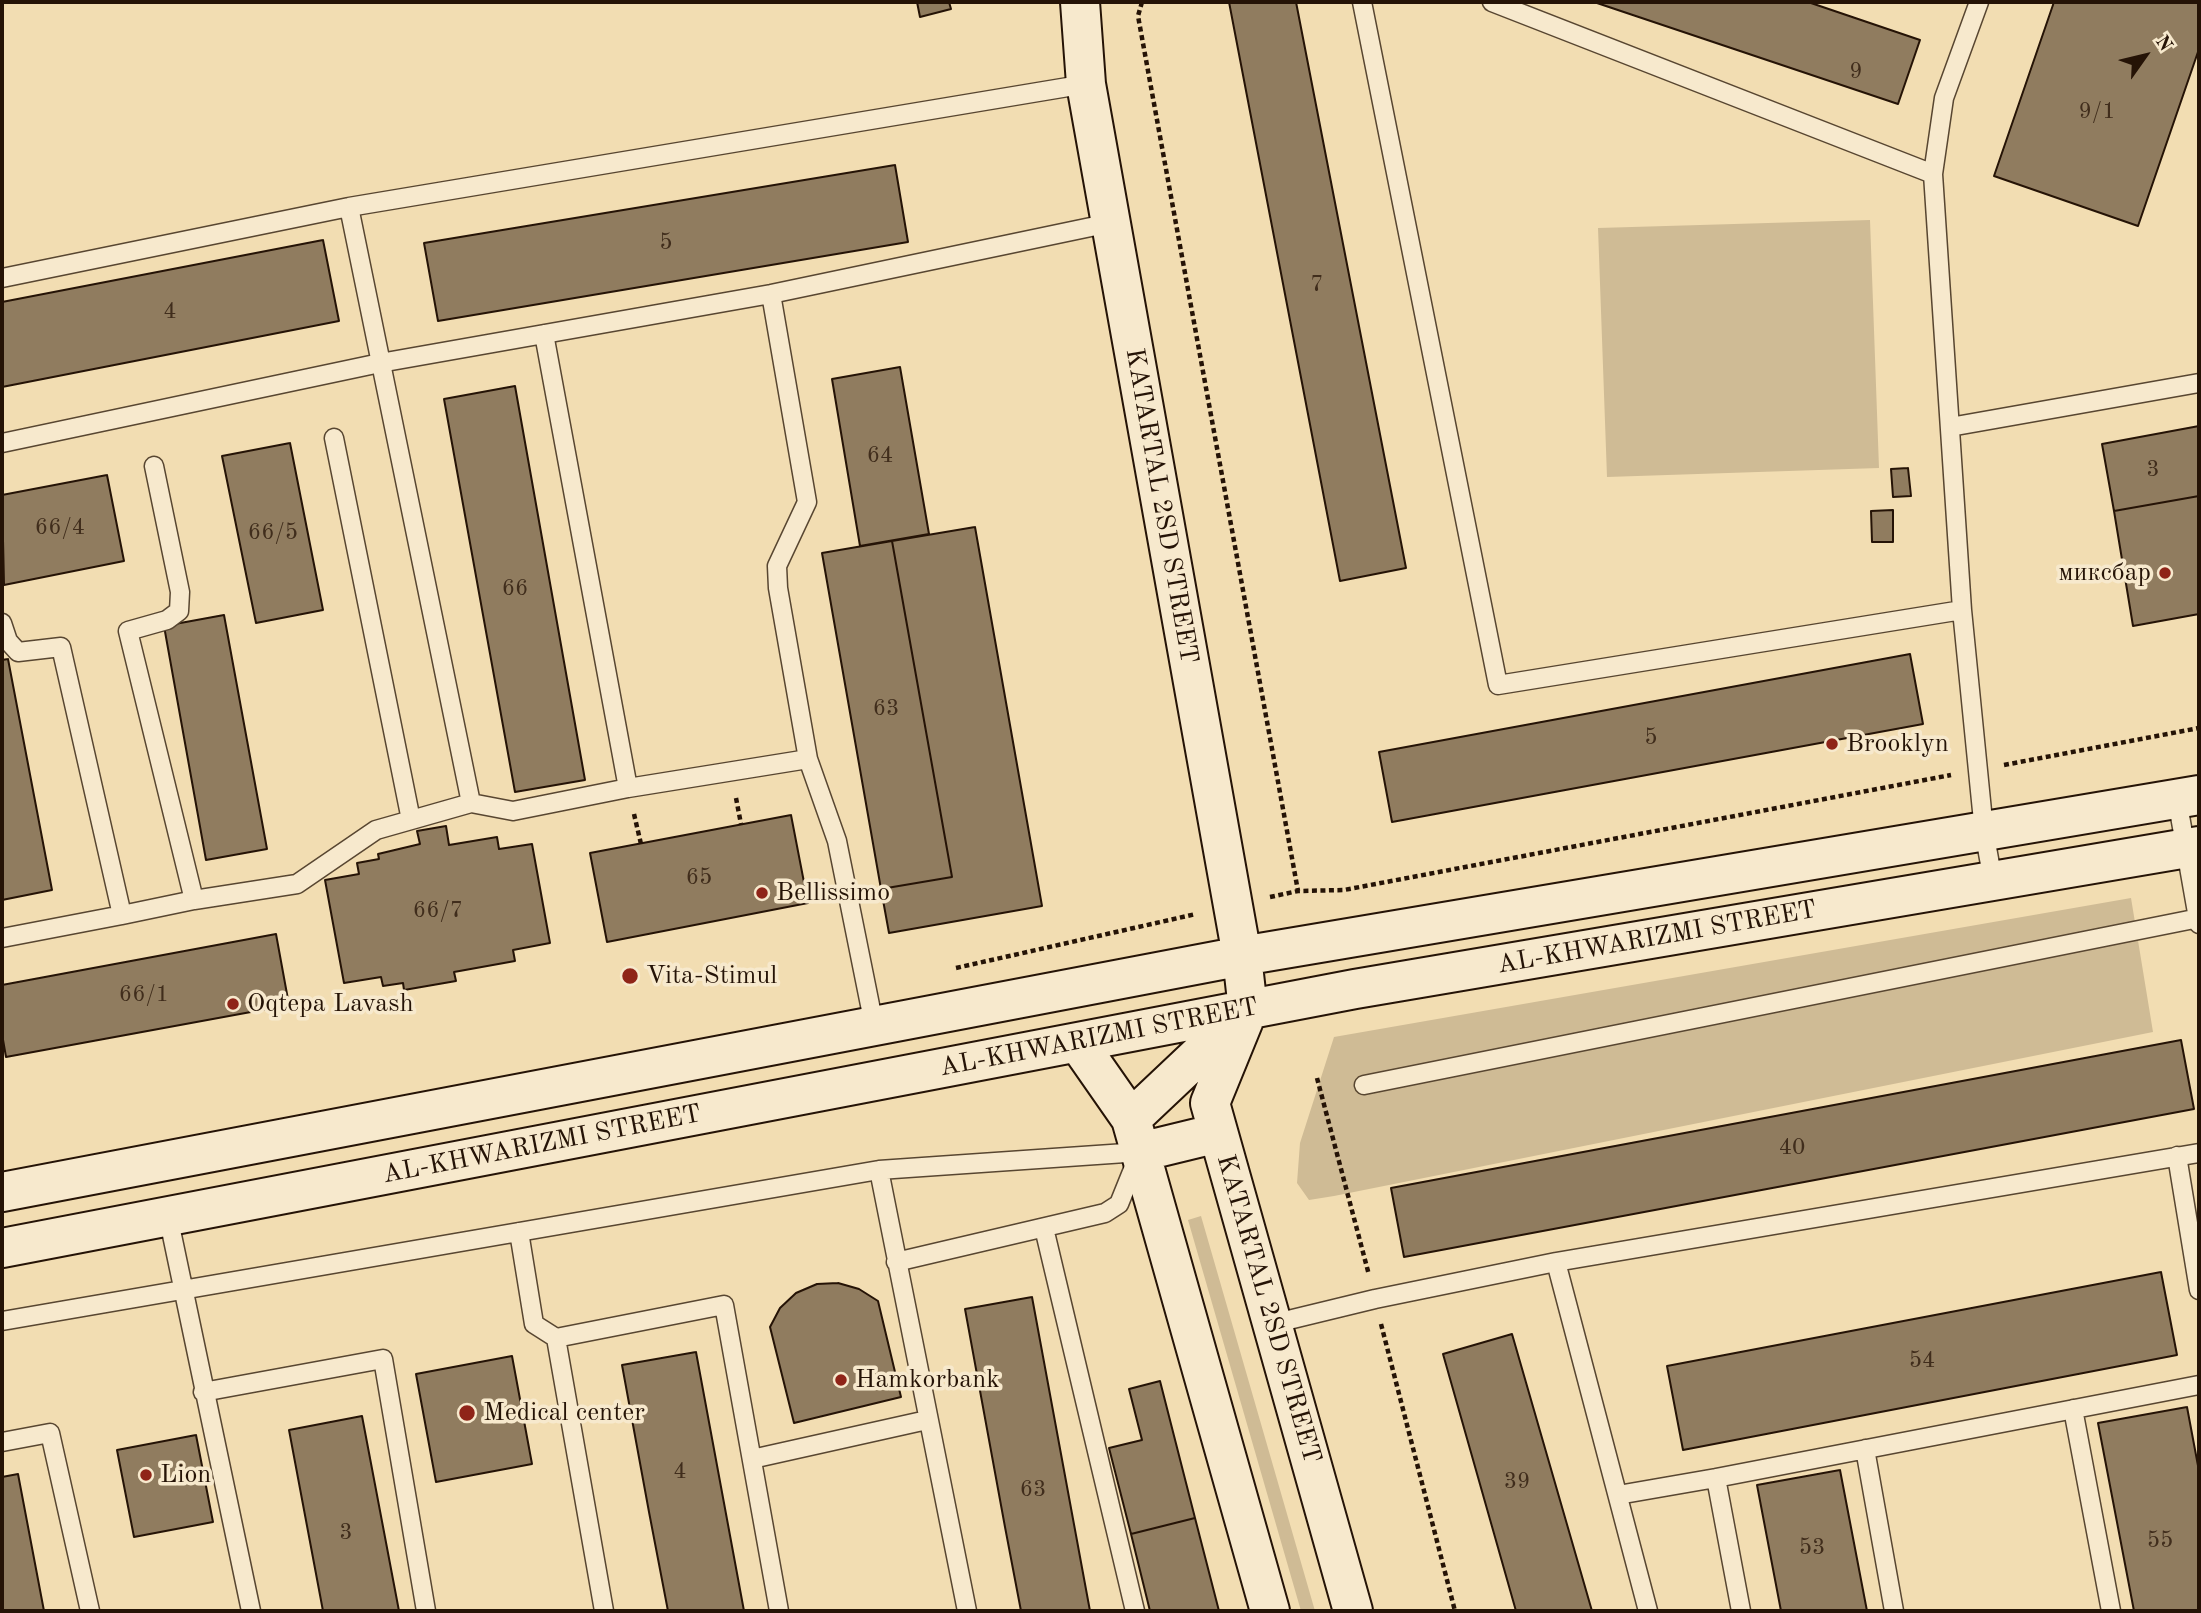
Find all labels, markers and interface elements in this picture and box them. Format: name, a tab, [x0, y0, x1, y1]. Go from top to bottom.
north arrow	[2110, 21, 2180, 91]
text: N	[2151, 33, 2175, 55]
house number: 9	[1849, 58, 1863, 86]
house number: 9/1	[2078, 98, 2116, 126]
house number: 5	[659, 229, 673, 257]
house number: 7	[1310, 271, 1324, 299]
house number: 4	[163, 298, 177, 326]
street label: KATARTAL 2SD STREET	[1118, 346, 1204, 666]
house number: 64	[867, 442, 893, 470]
house number: 3	[2146, 456, 2160, 484]
house number: 66/4	[35, 514, 85, 542]
house number: 66/5	[248, 519, 298, 547]
place label: миксбар	[2058, 557, 2151, 589]
marker: миксбар	[2157, 565, 2173, 581]
house number: 66	[502, 575, 528, 603]
house number: 63	[873, 695, 899, 723]
house number: 5	[1644, 724, 1658, 752]
place label: Brooklyn	[1846, 728, 1949, 760]
marker: Brooklyn	[1824, 736, 1840, 752]
house number: 65	[686, 864, 712, 892]
place label: Bellissimo	[776, 877, 890, 909]
marker: Bellissimo	[754, 885, 770, 901]
street label: AL-KHWARIZMI STREET	[1495, 895, 1819, 981]
house number: 66/7	[413, 897, 463, 925]
place label: Vita-Stimul	[646, 960, 777, 992]
marker: Vita-Stimul	[620, 966, 640, 986]
house number: 66/1	[119, 981, 169, 1009]
place label: Oqtepa Lavash	[247, 988, 414, 1020]
street label: AL-KHWARIZMI STREET	[937, 992, 1261, 1084]
marker: Oqtepa Lavash	[225, 996, 241, 1012]
street label: AL-KHWARIZMI STREET	[380, 1099, 704, 1191]
house number: 40	[1779, 1134, 1805, 1162]
street label: KATARTAL 2SD STREET	[1209, 1151, 1327, 1467]
house number: 54	[1909, 1347, 1935, 1375]
place label: Hamkorbank	[855, 1364, 1000, 1396]
marker: Hamkorbank	[833, 1372, 849, 1388]
place label: Medical center	[483, 1397, 645, 1429]
marker: Medical center	[457, 1403, 477, 1423]
house number: 4	[673, 1458, 687, 1486]
place label: Lion	[160, 1459, 211, 1491]
marker: Lion	[138, 1467, 154, 1483]
house number: 39	[1504, 1468, 1530, 1496]
house number: 63	[1020, 1476, 1046, 1504]
house number: 3	[339, 1519, 353, 1547]
house number: 55	[2147, 1527, 2173, 1555]
house number: 53	[1799, 1534, 1825, 1562]

